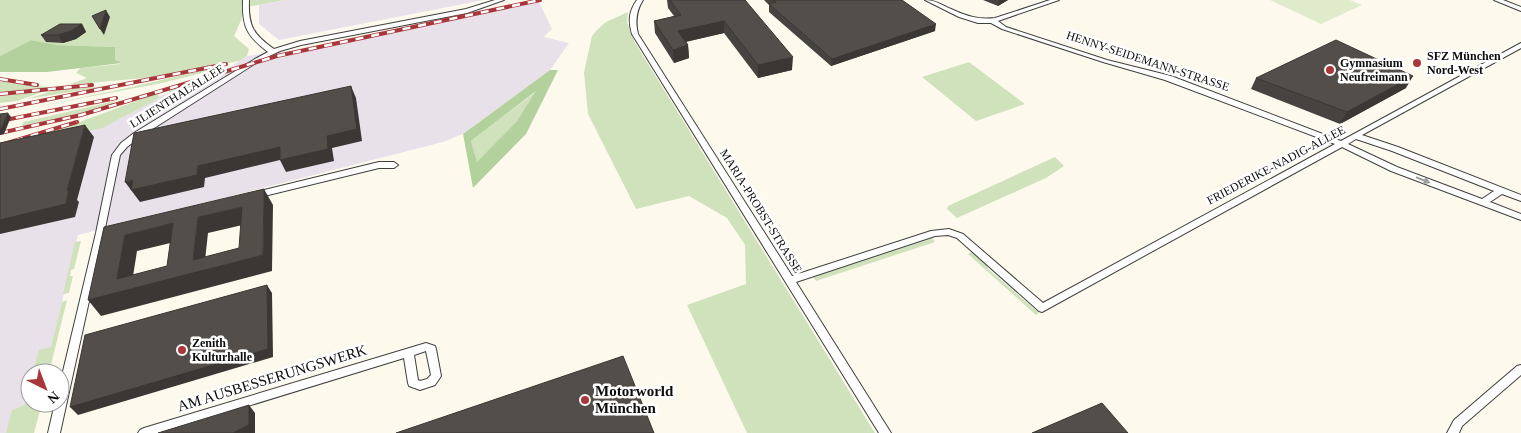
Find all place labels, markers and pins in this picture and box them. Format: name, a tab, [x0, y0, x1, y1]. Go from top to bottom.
place label: SFZ München Nord-West	[1427, 49, 1501, 77]
place label: Gymnasium Neufreimann	[1340, 56, 1408, 84]
marker: SFZ München Nord-West	[1411, 57, 1423, 69]
marker: Gymnasium Neufreimann	[1324, 64, 1336, 76]
place label: Zenith Kulturhalle	[192, 336, 253, 364]
marker: Zenith Kulturhalle	[176, 344, 188, 356]
place label: Motorworld München	[595, 383, 674, 416]
marker: Motorworld München	[579, 394, 591, 406]

